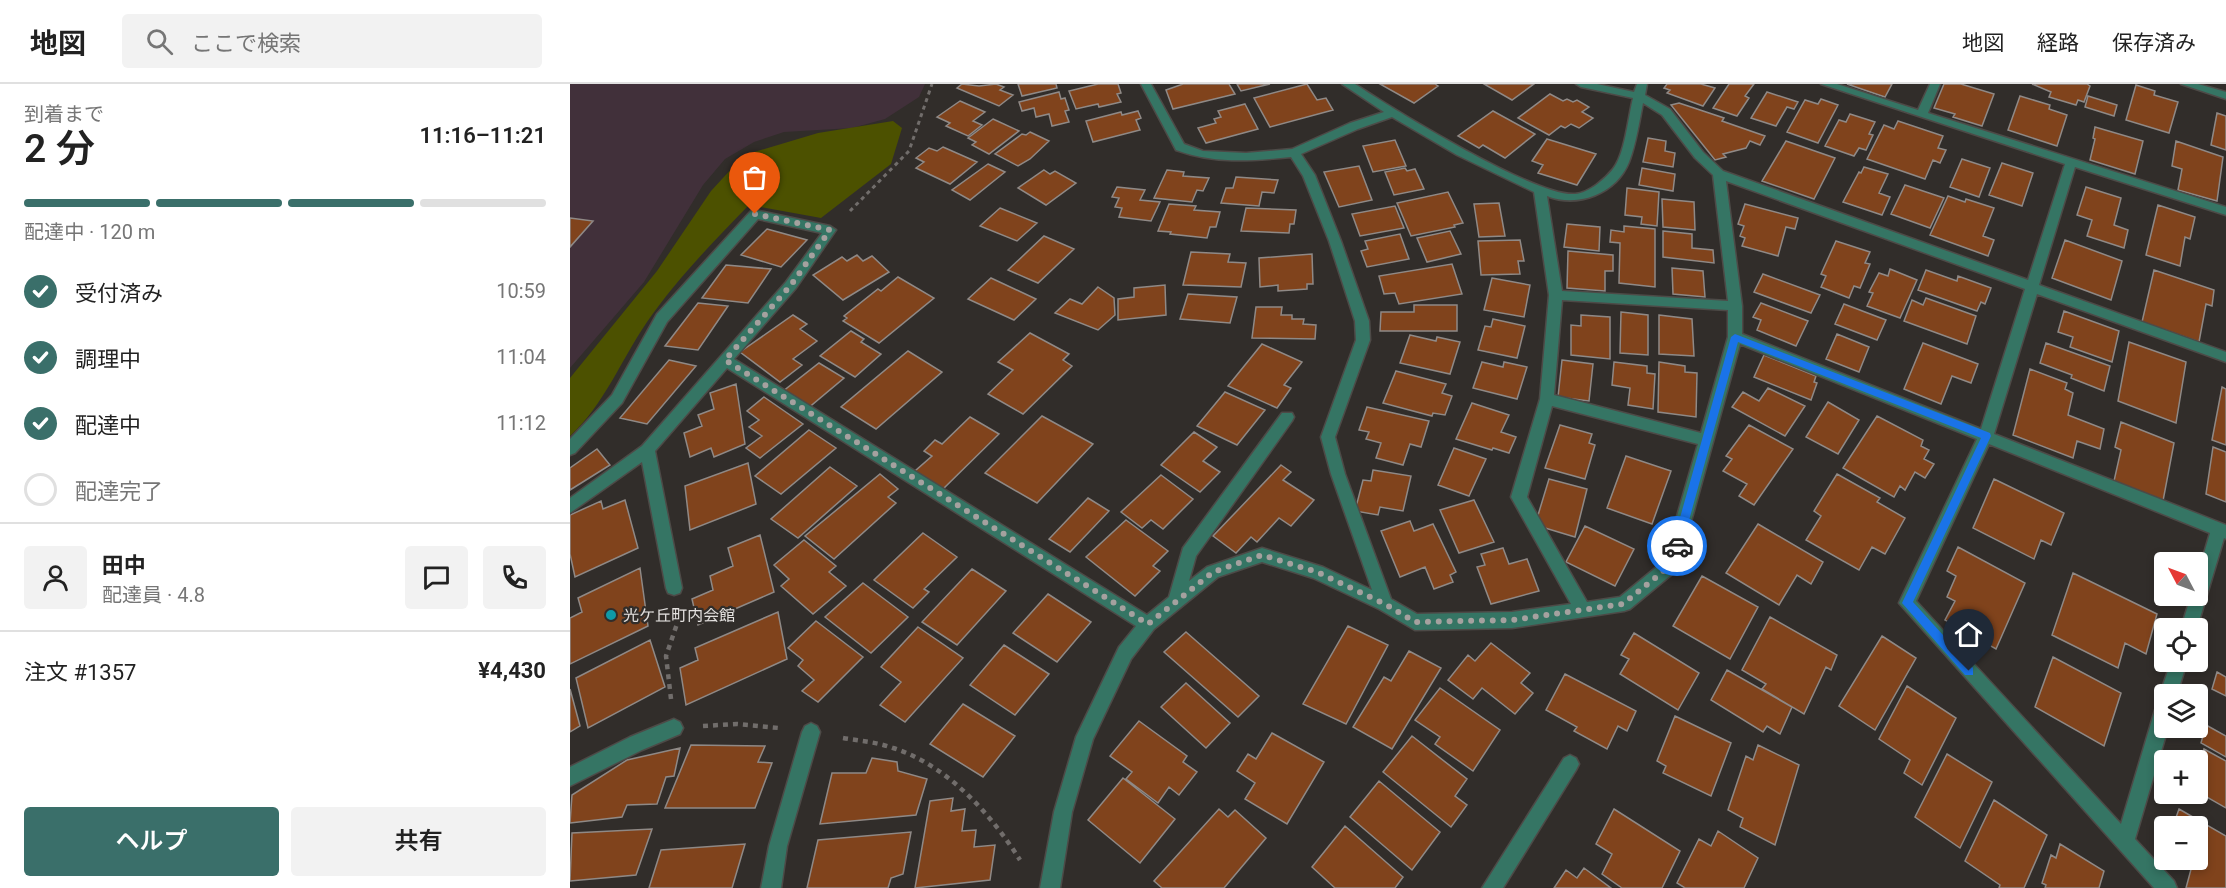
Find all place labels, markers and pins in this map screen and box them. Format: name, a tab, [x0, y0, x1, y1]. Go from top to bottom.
pin	[729, 152, 780, 214]
place label: 光ケ丘町内会館	[623, 606, 735, 625]
marker: 光ケ丘町内会館	[604, 608, 618, 622]
pin	[1943, 609, 1994, 671]

